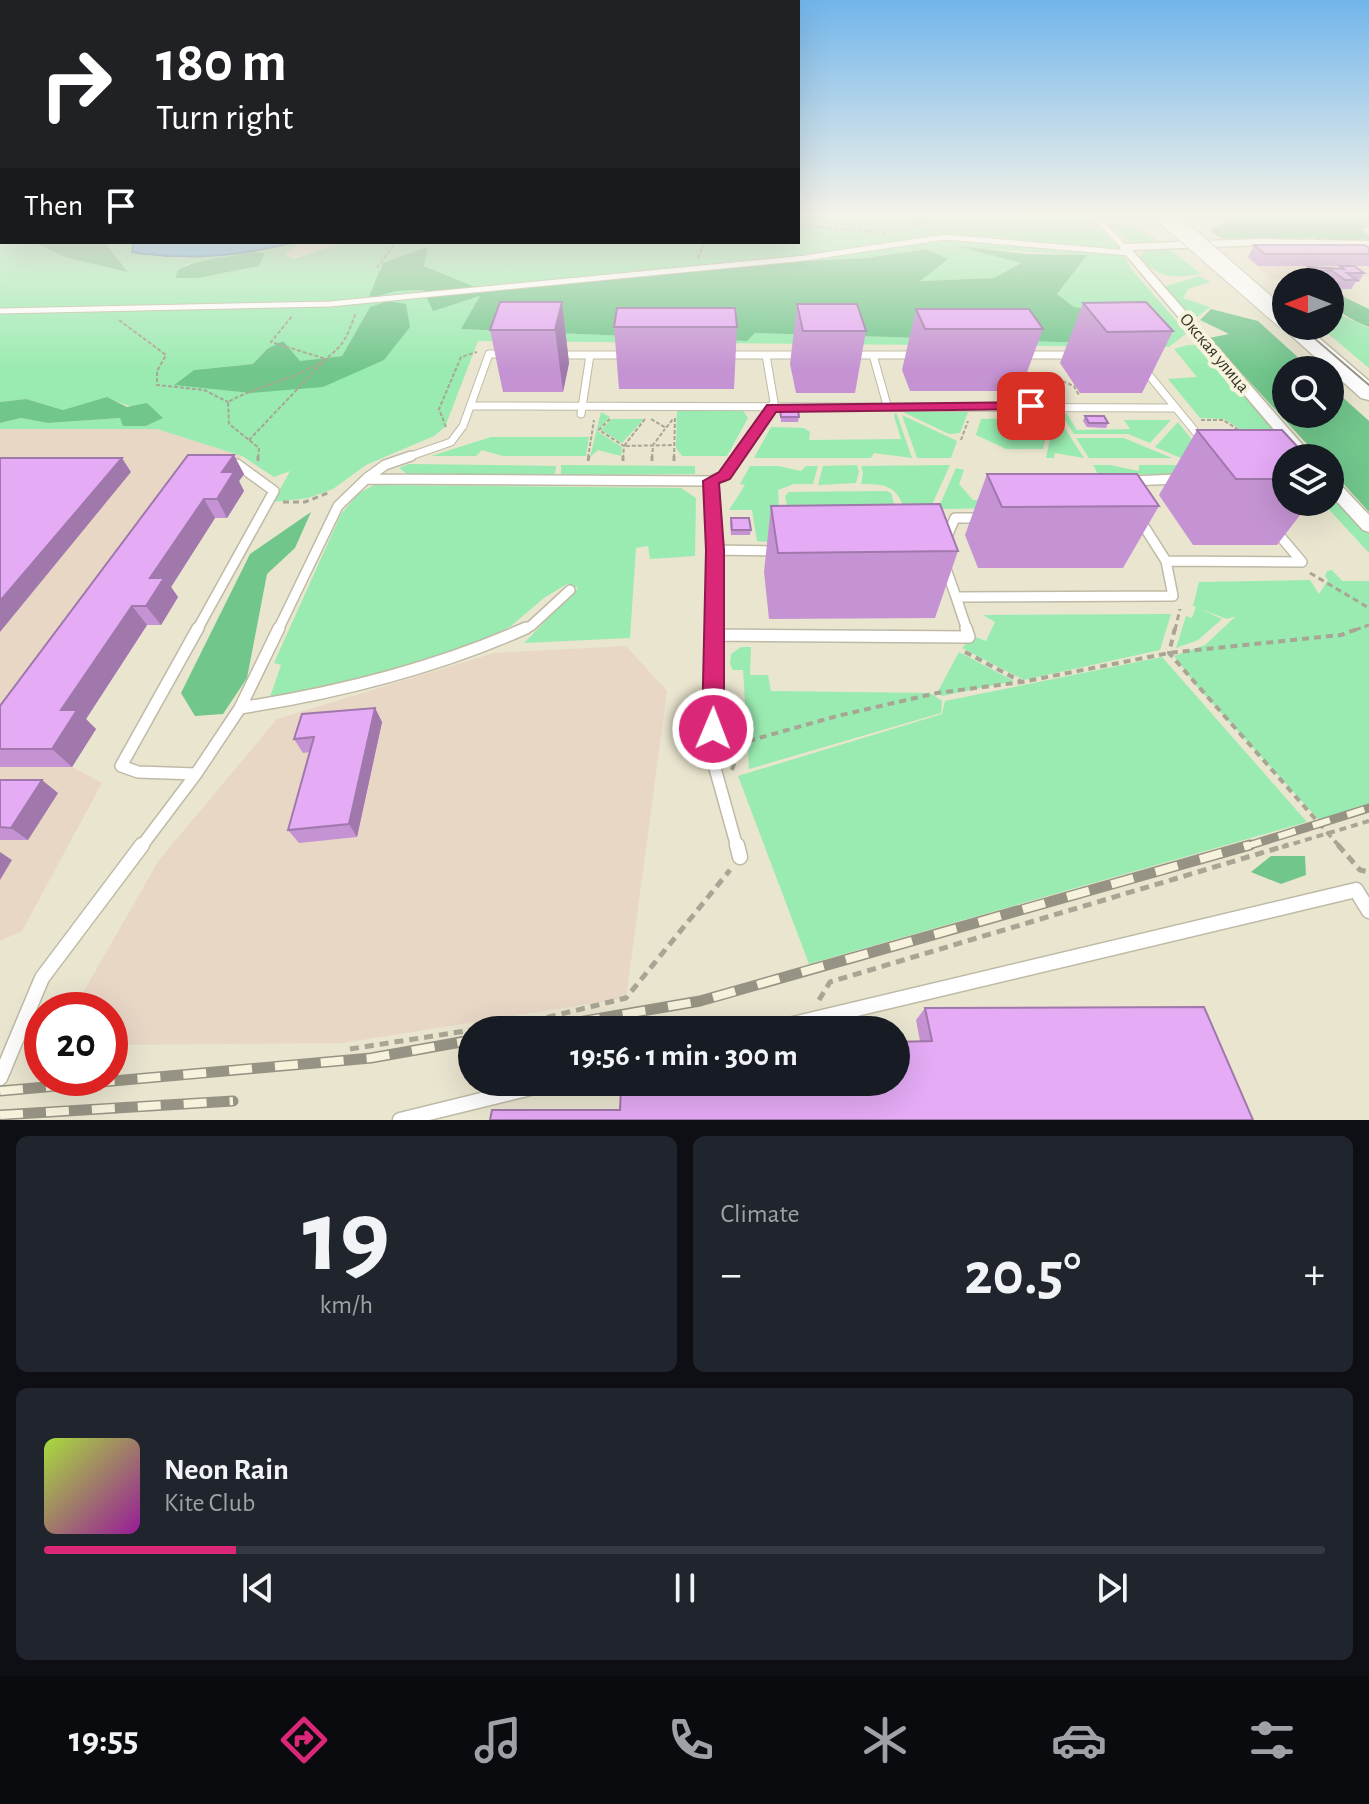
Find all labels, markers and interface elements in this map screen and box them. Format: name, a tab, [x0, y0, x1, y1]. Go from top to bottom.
icon: right	[24, 32, 128, 136]
text: 180 m	[156, 35, 287, 91]
text: Turn right	[156, 100, 293, 136]
icon: arrive	[99, 184, 143, 228]
text: Then	[24, 191, 83, 221]
north arrow	[1272, 268, 1344, 340]
map controls	[1272, 268, 1344, 516]
street label: Окская улица	[1176, 310, 1252, 396]
button: search	[1272, 356, 1344, 428]
pin	[997, 372, 1065, 440]
icon: arrive	[1009, 384, 1053, 428]
button: layers	[1272, 444, 1344, 516]
position arrow	[671, 687, 755, 771]
speed limit sign: 20	[24, 992, 128, 1096]
text: 19:56 · 1 min · 300 m	[570, 1041, 798, 1071]
text: 19	[302, 1186, 390, 1290]
text: Climate	[721, 1201, 799, 1227]
text: 20.5°	[964, 1245, 1081, 1305]
text: −	[721, 1253, 742, 1297]
text: +	[1304, 1253, 1325, 1297]
text: km/h	[319, 1292, 373, 1318]
text: Neon Rain	[164, 1455, 289, 1485]
text: Kite Club	[164, 1490, 255, 1516]
icon: previous	[236, 1566, 280, 1610]
icon: pause	[663, 1566, 707, 1610]
icon: next	[1090, 1566, 1134, 1610]
icon: directions	[276, 1712, 332, 1768]
icon: music	[470, 1712, 526, 1768]
icon: phone	[663, 1712, 719, 1768]
icon: climate	[857, 1712, 913, 1768]
icon: car	[1051, 1712, 1107, 1768]
icon: filters	[1244, 1712, 1300, 1768]
text: 19:55	[69, 1722, 139, 1758]

